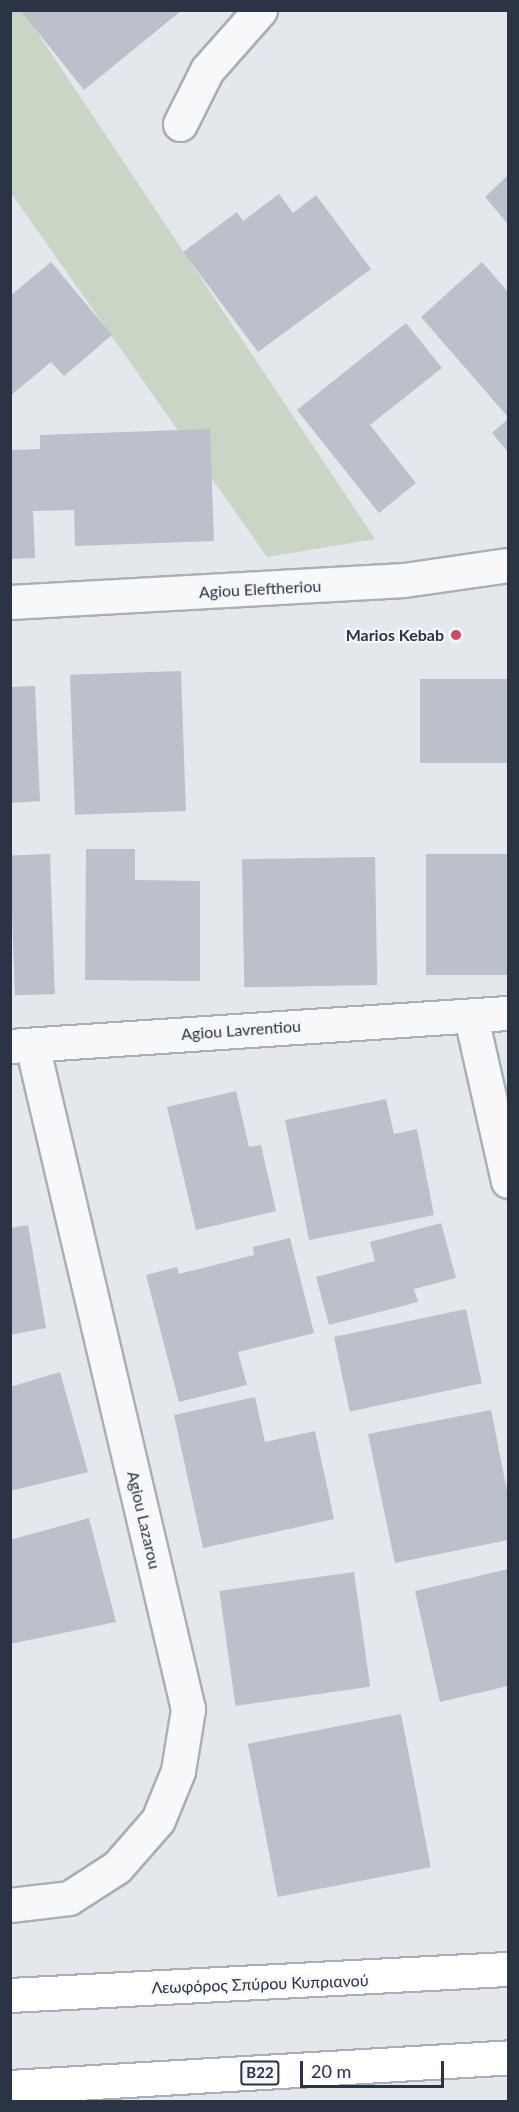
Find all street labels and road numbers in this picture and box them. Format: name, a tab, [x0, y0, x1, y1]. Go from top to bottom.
street label: Agiou Eleftheriou	[198, 576, 322, 602]
street label: Agiou Lavrentiou	[181, 1016, 301, 1044]
street label: Agiou Lazarou	[123, 1469, 165, 1571]
street label: Λεωφόρος Σπύρου Κυπριανού	[151, 1971, 369, 1997]
road number: B22	[239, 2061, 281, 2085]

